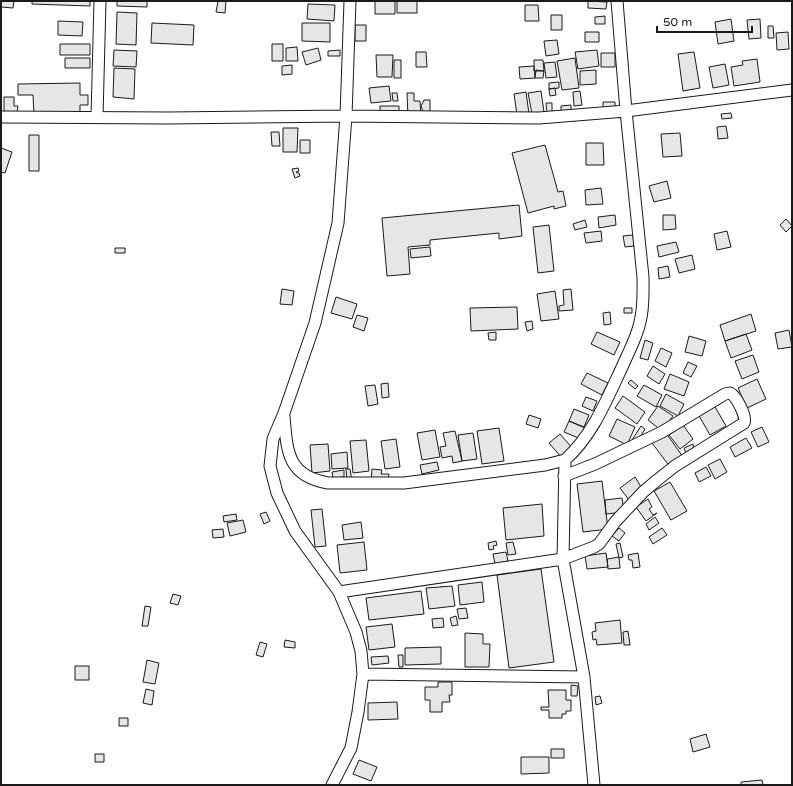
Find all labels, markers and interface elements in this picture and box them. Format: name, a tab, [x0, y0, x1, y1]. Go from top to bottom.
scale bar	[657, 8, 752, 34]
text: 50 m	[663, 15, 692, 29]

